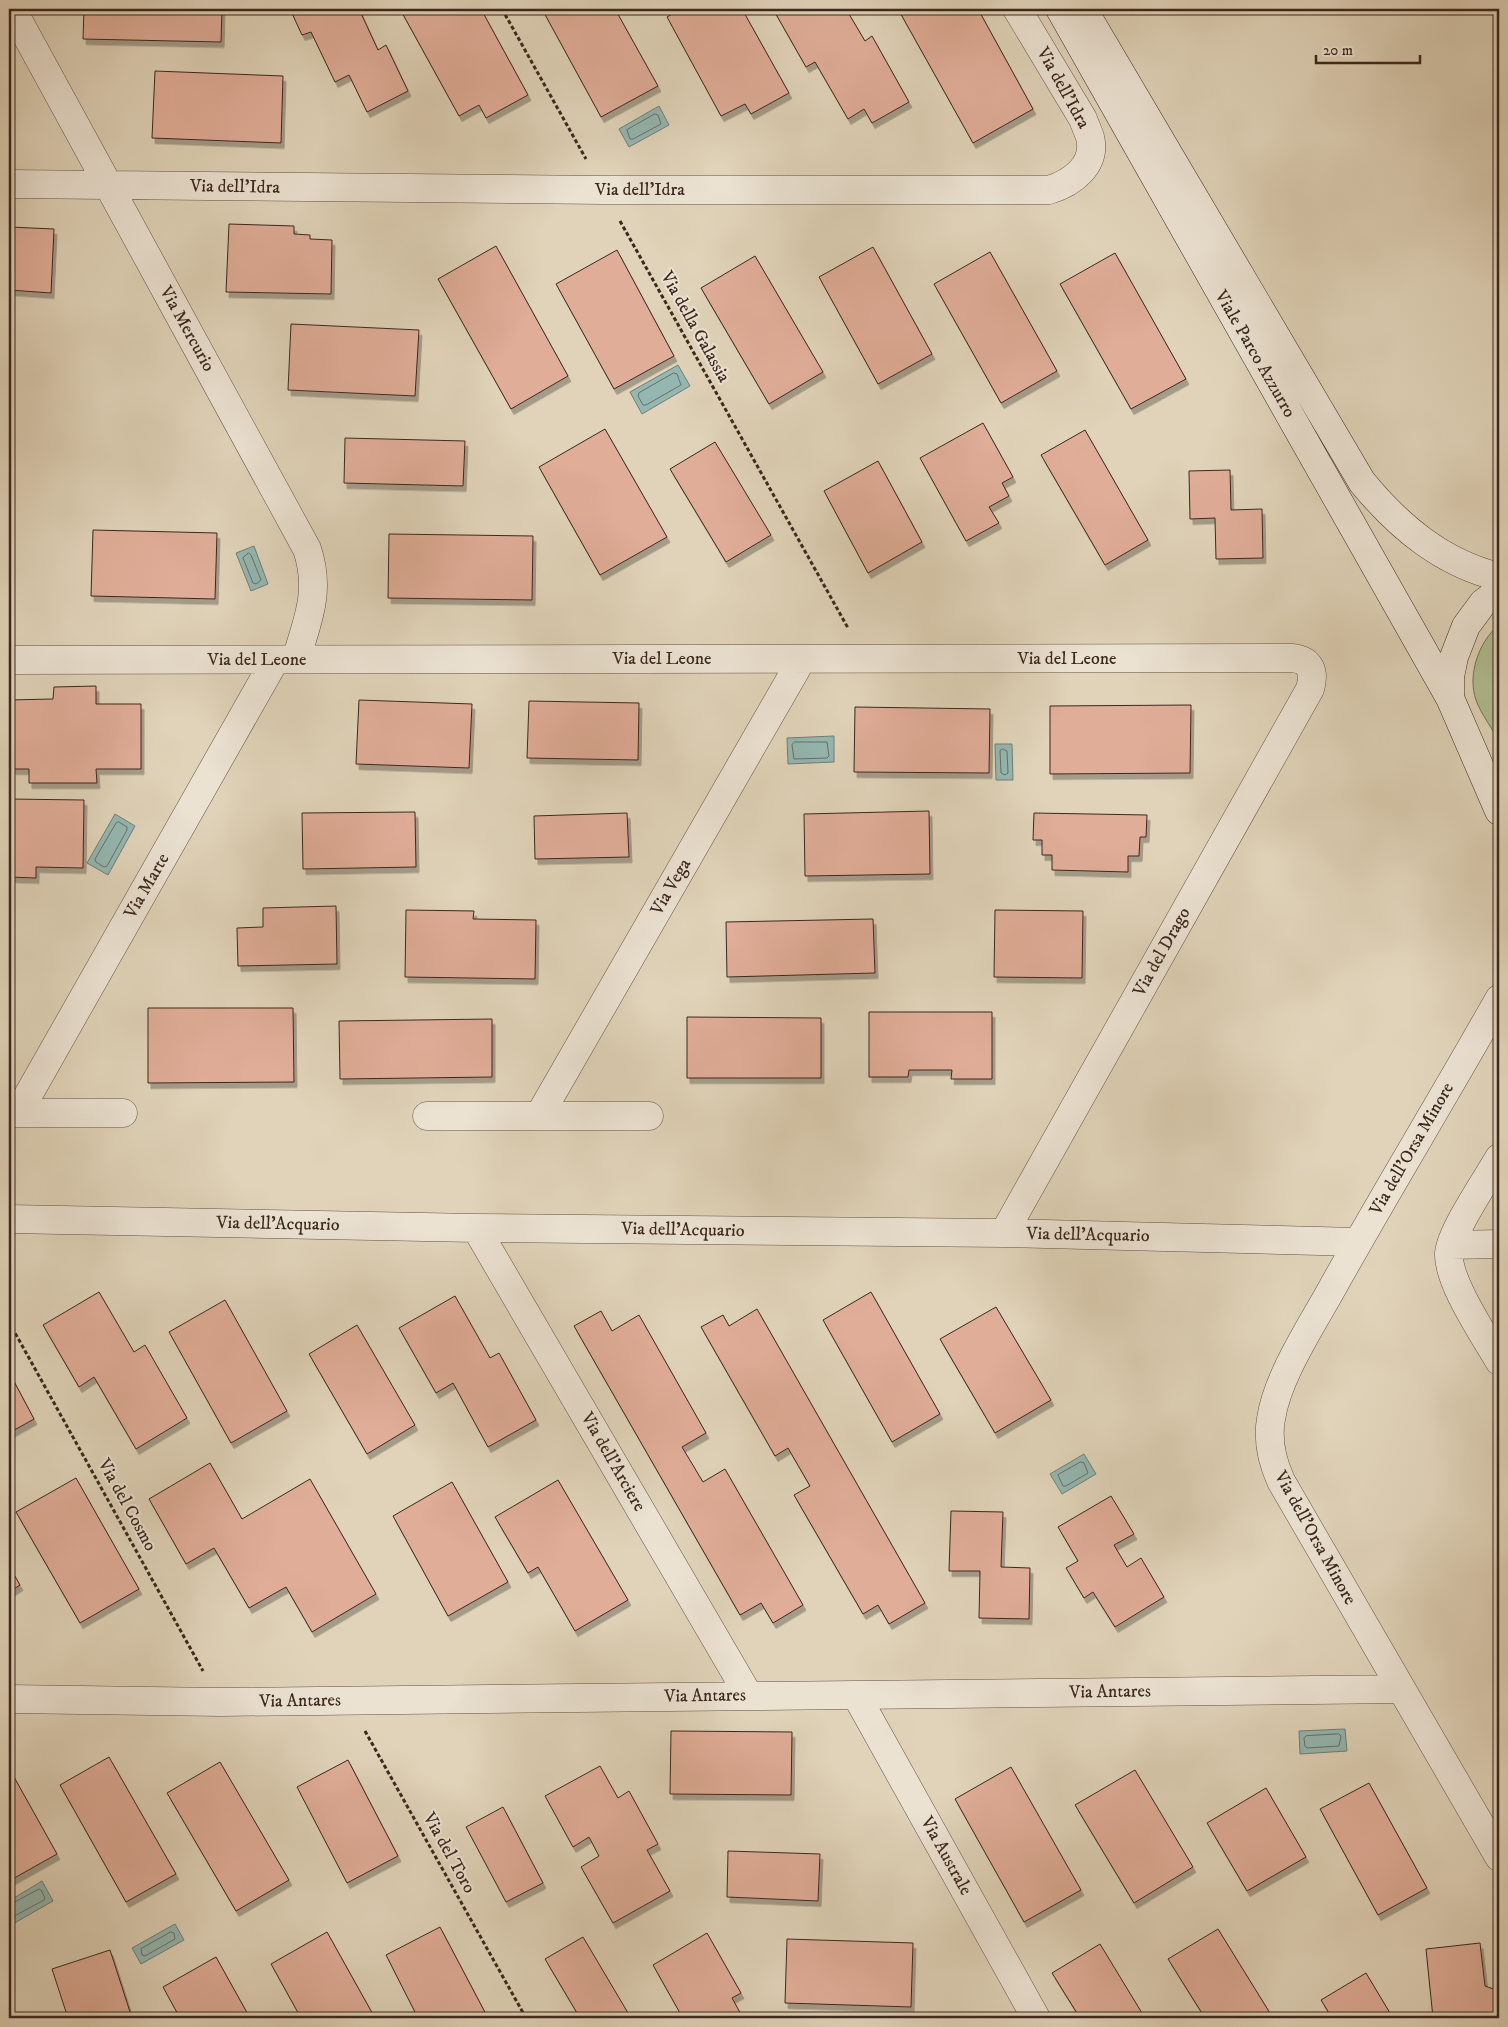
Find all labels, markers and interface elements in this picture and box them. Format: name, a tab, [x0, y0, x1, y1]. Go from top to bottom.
scale bar	[1316, 32, 1419, 64]
text: 20 m	[1323, 41, 1353, 60]
street label: Via dell'Idra	[1031, 43, 1095, 133]
street label: Via dell'Idra	[189, 175, 280, 199]
street label: Via dell'Idra	[594, 179, 685, 201]
street label: Via della Galassia	[655, 267, 735, 387]
street label: Via Mercurio	[154, 282, 220, 376]
street label: Viale Parco Azzurro	[1209, 286, 1300, 422]
street label: Via del Leone	[611, 648, 712, 670]
street label: Via del Leone	[1016, 648, 1117, 670]
street label: Via del Leone	[206, 649, 307, 671]
street label: Via Marte	[119, 850, 174, 923]
street label: Via Vega	[646, 854, 696, 920]
street label: Via del Drago	[1128, 903, 1196, 1001]
street label: Via dell'Orsa Minore	[1365, 1079, 1459, 1220]
street label: Via dell'Acquario	[215, 1212, 340, 1236]
street label: Via dell'Acquario	[620, 1218, 745, 1242]
street label: Via dell'Acquario	[1025, 1223, 1150, 1247]
street label: Via dell'Arciere	[575, 1408, 650, 1515]
street label: Via del Cosmo	[92, 1454, 161, 1555]
street label: Via dell'Orsa Minore	[1269, 1466, 1361, 1609]
street label: Via Antares	[1068, 1680, 1151, 1704]
street label: Via Antares	[663, 1684, 746, 1708]
street label: Via Antares	[258, 1689, 341, 1713]
street label: Via del Toro	[417, 1808, 480, 1897]
street label: Via Australe	[915, 1812, 977, 1899]

